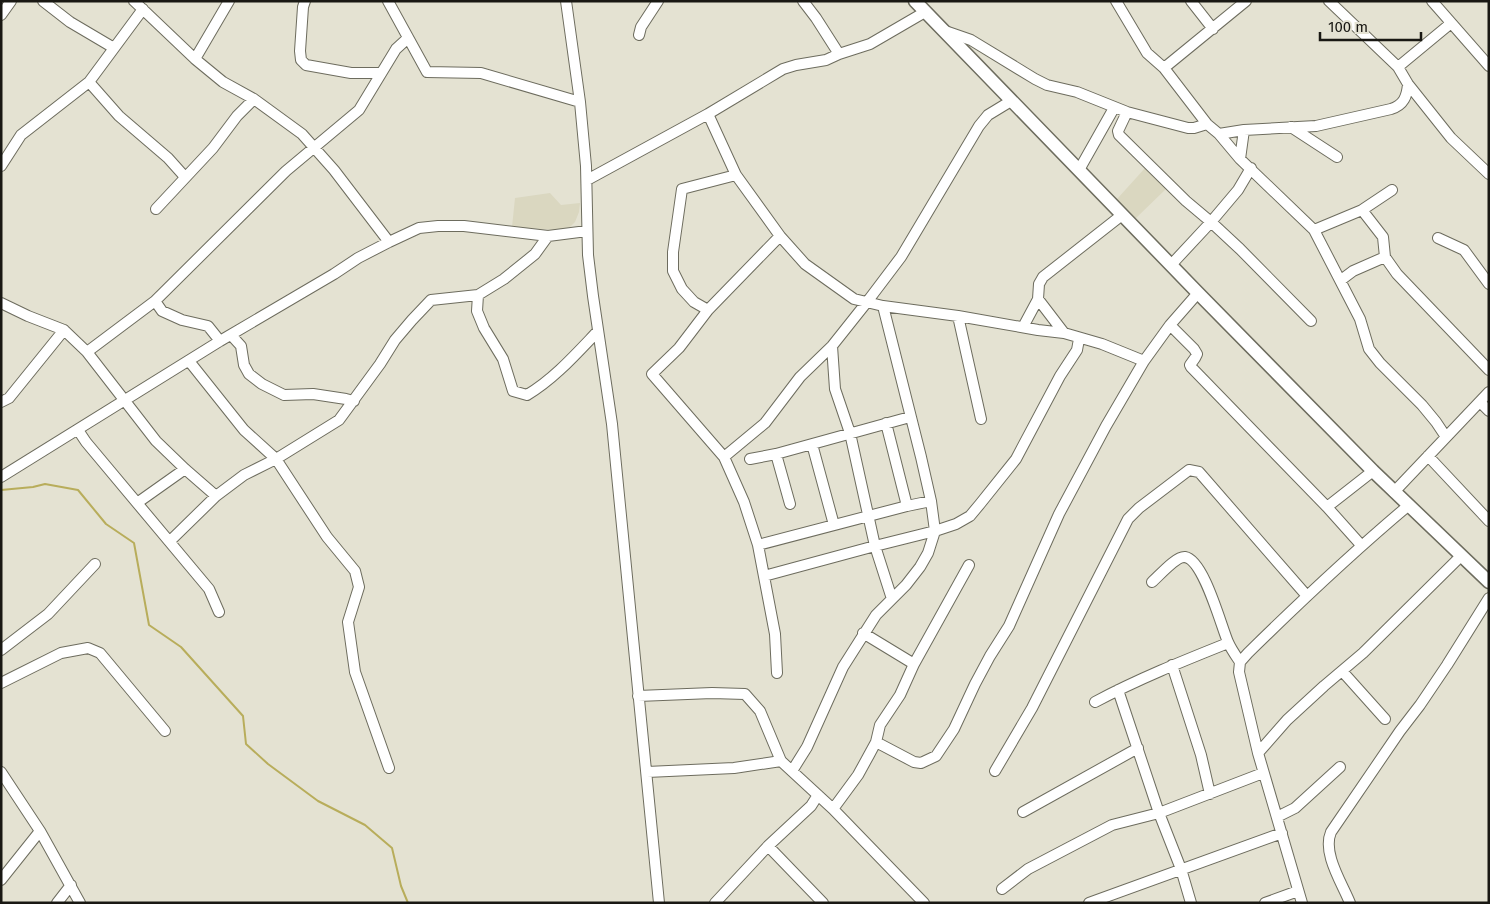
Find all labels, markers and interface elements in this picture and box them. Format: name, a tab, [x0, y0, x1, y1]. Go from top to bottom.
scale bar	[1320, 10, 1421, 42]
text: 100 m	[1328, 18, 1368, 36]

